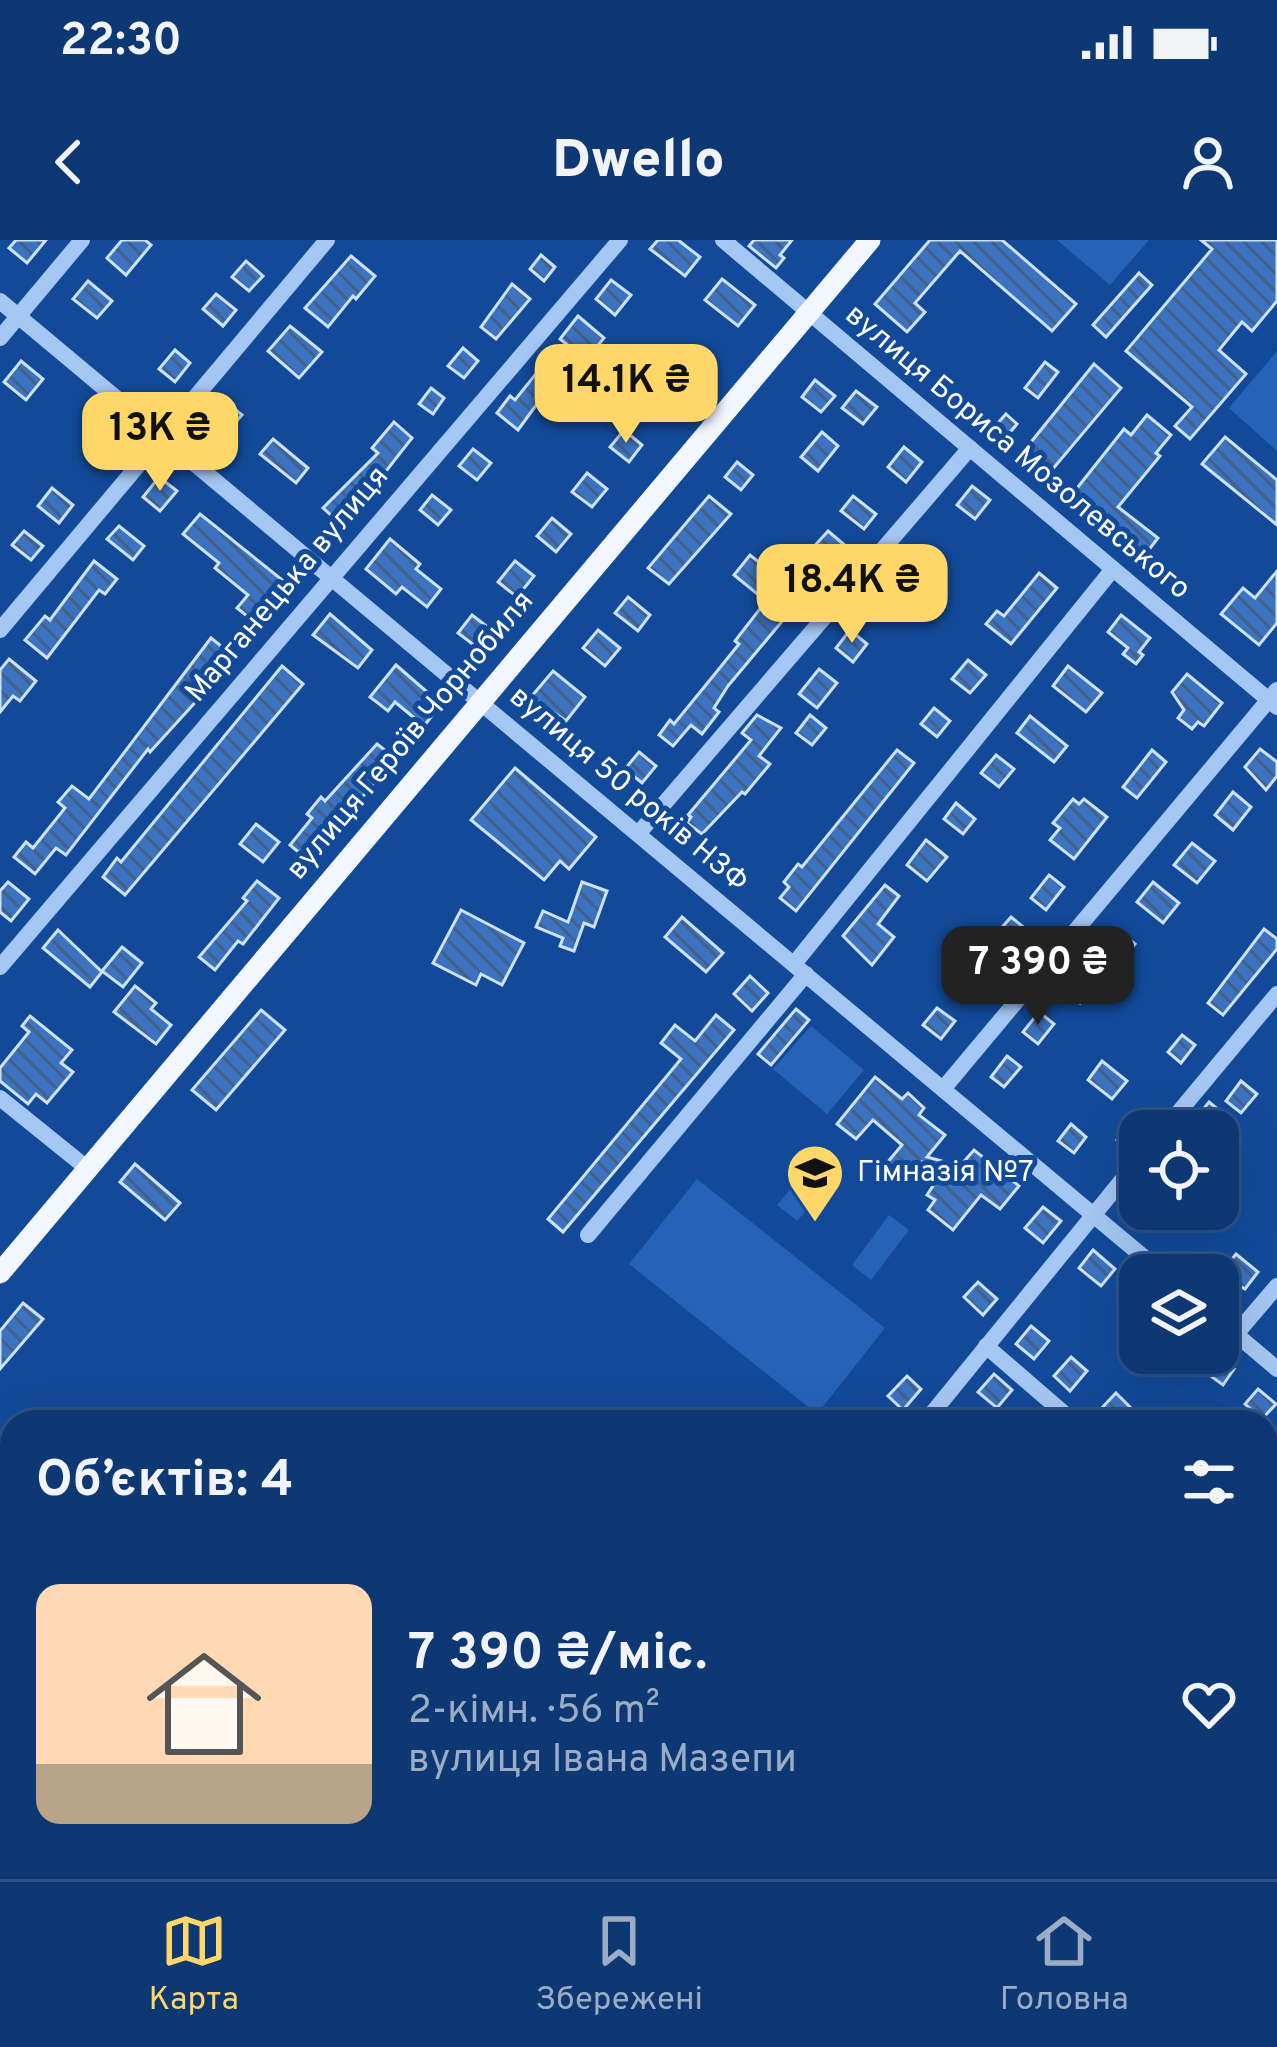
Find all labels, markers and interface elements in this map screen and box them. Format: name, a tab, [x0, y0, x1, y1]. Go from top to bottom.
text: 22:30	[60, 14, 182, 71]
text: Dwello	[552, 128, 725, 197]
icon: back	[36, 129, 102, 195]
icon: person	[1175, 129, 1241, 195]
street label: вулиця Бориса Мозолевського	[837, 297, 1197, 609]
pin: 14.1K ₴	[515, 344, 737, 446]
text: 14.1K ₴	[562, 358, 690, 407]
pin: 13K ₴	[76, 392, 244, 494]
text: 13K ₴	[109, 406, 211, 455]
street label: Марганецька вулиця	[178, 459, 398, 711]
pin: 18.4K ₴	[741, 544, 963, 646]
text: 18.4K ₴	[784, 558, 920, 607]
street label: вулиця Героїв Чорнобиля	[279, 584, 543, 888]
street label: вулиця 50 років НЗФ	[501, 679, 755, 901]
pin: 7 390 ₴	[927, 926, 1149, 1028]
text: 7 390 ₴	[968, 940, 1108, 989]
map controls	[1119, 1110, 1239, 1374]
button: locate	[1119, 1110, 1239, 1230]
school or university icon: Гімназія №7	[784, 1142, 846, 1224]
place label: Гімназія №7	[857, 1155, 1034, 1192]
button: layers	[1119, 1254, 1239, 1374]
icon: filters	[1176, 1449, 1242, 1515]
text: Об’єктів: 4	[36, 1450, 294, 1515]
text: 7 390 ₴/міс.	[408, 1623, 707, 1688]
icon: home	[132, 1632, 276, 1776]
icon: heart	[1176, 1671, 1242, 1737]
text: 2-кімн. · 56 m²	[408, 1688, 660, 1737]
text: вулиця Івана Мазепи	[408, 1737, 797, 1786]
tab: Карта	[148, 1908, 239, 2022]
tab: Збережені	[536, 1908, 703, 2022]
tab: Головна	[1000, 1908, 1129, 2022]

